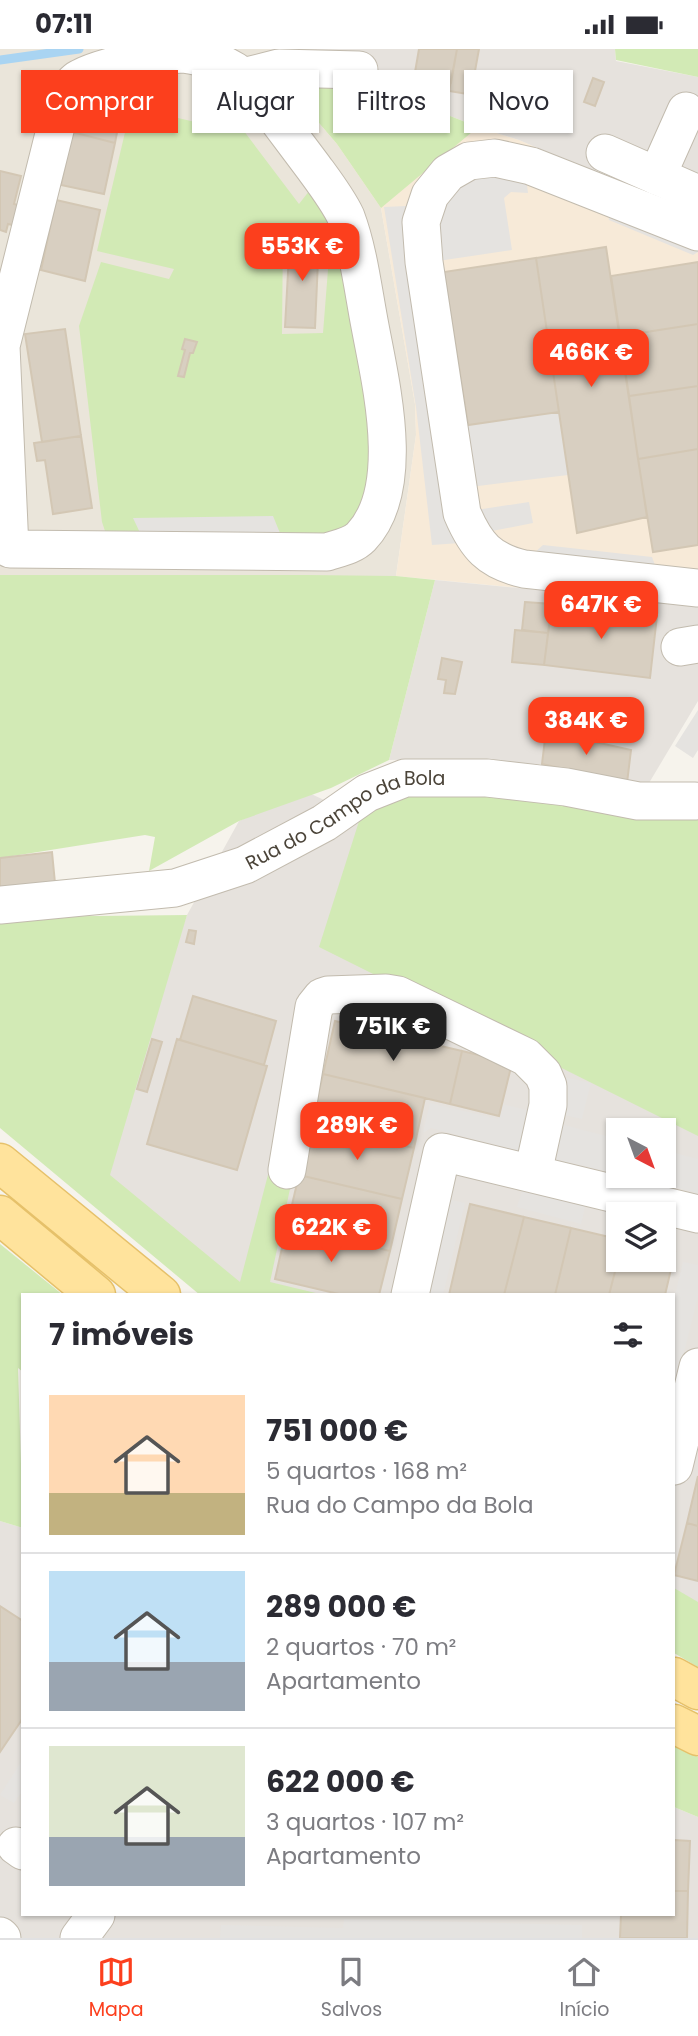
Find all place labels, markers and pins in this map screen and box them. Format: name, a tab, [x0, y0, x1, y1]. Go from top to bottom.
pin: 553K €	[245, 223, 359, 283]
pin: 466K €	[534, 329, 648, 389]
pin: 647K €	[544, 581, 658, 641]
pin: 384K €	[529, 697, 643, 757]
pin: 751K €	[336, 1003, 450, 1063]
pin: 289K €	[300, 1103, 414, 1162]
pin: 622K €	[274, 1205, 388, 1264]

